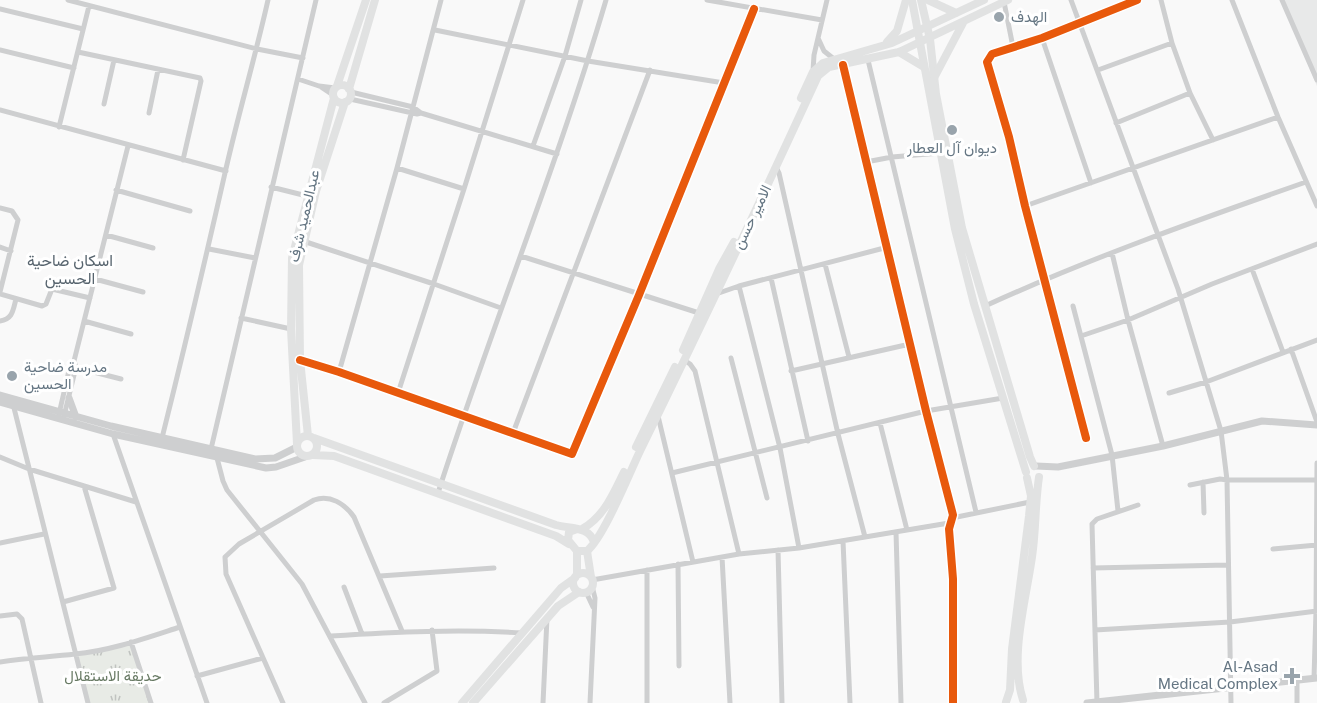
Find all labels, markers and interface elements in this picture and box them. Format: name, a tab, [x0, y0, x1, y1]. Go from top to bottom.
place label: الهدف	[1011, 8, 1047, 26]
marker: الهدف	[992, 10, 1006, 24]
marker: ديوان آل العطار	[945, 123, 959, 137]
place label: ديوان آل العطار	[906, 139, 997, 157]
street label: عبدالحميد شرف	[285, 168, 323, 264]
street label: الامير حسن	[729, 182, 776, 252]
district label: اسكان ضاحية الحسين	[27, 251, 113, 289]
place label: مدرسة ضاحية الحسين	[24, 358, 107, 394]
marker: مدرسة ضاحية الحسين	[5, 369, 19, 383]
place label: Al-Asad Medical Complex	[1158, 658, 1278, 692]
park label: حديقة الاستقلال	[64, 667, 162, 685]
marker: Al-Asad Medical Complex	[1283, 667, 1301, 685]

